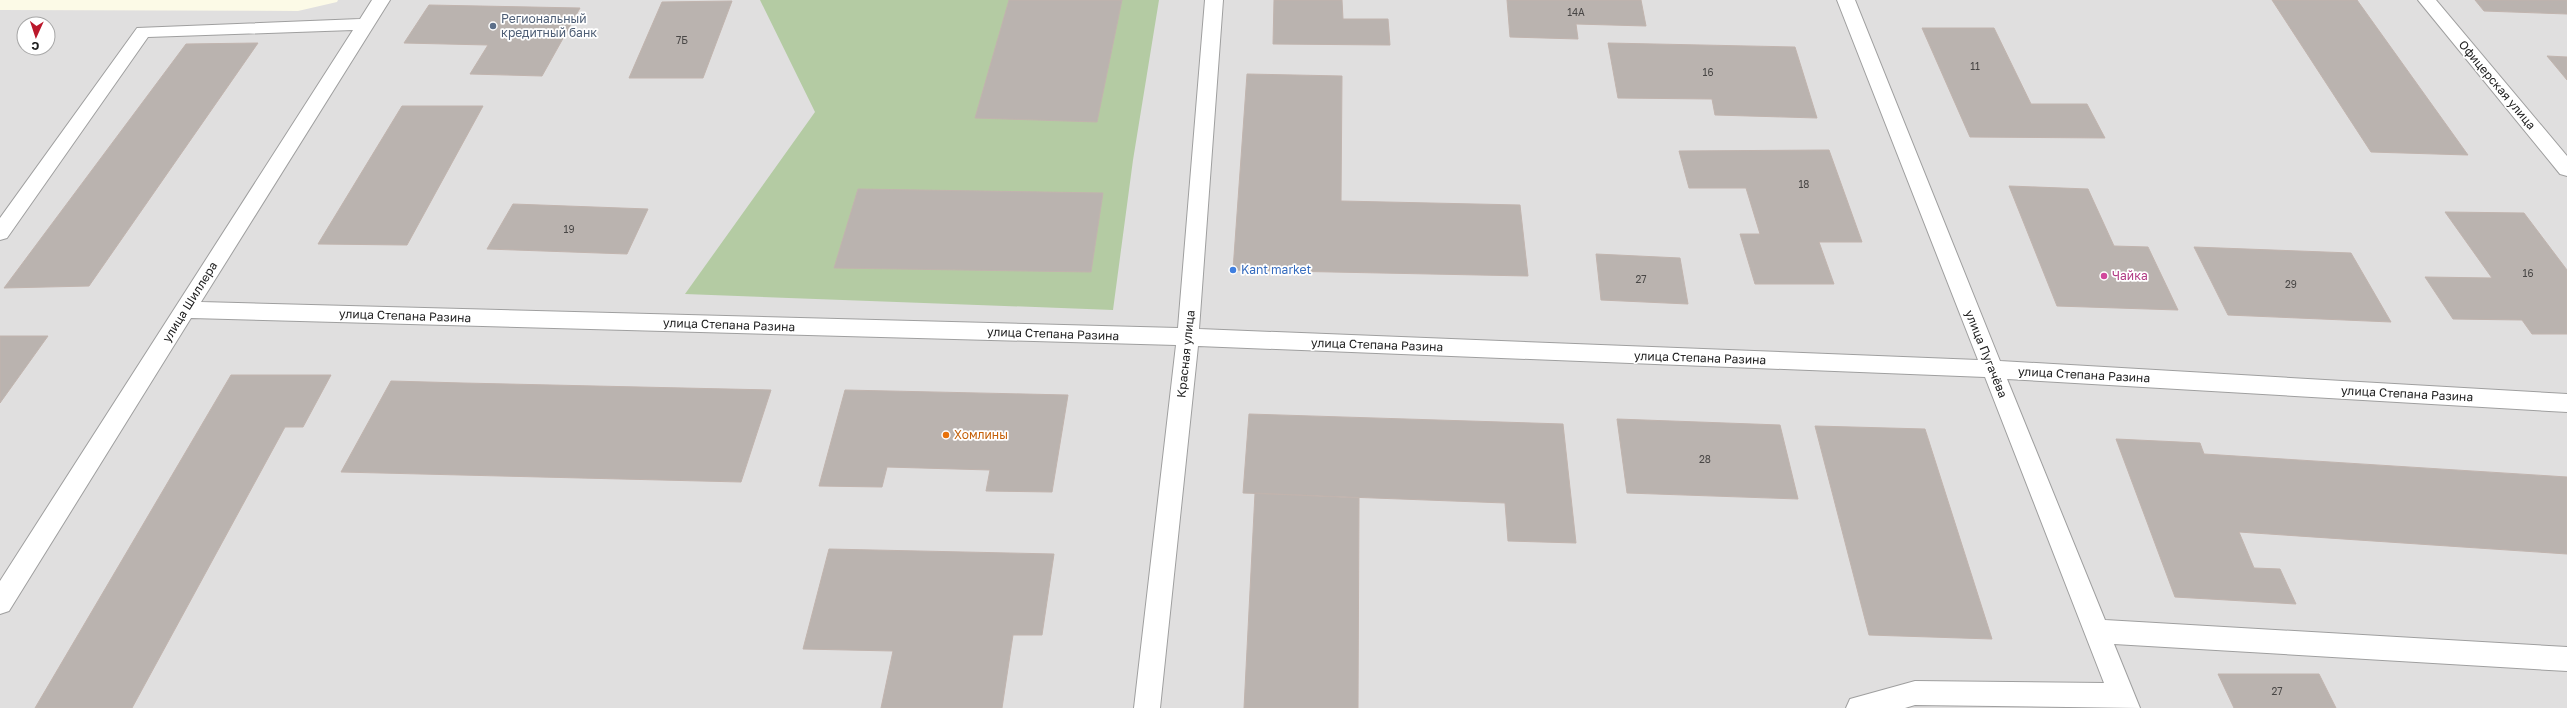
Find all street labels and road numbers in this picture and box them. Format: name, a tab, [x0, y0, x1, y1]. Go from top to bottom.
street label: Офицерская улица	[2456, 37, 2539, 132]
street label: улица Шиллера	[159, 259, 220, 345]
street label: улица Степана Разина	[339, 306, 471, 325]
street label: улица Пугачёва	[1962, 308, 2011, 400]
street label: Красная улица	[1173, 309, 1198, 399]
street label: улица Степана Разина	[663, 315, 795, 334]
street label: улица Степана Разина	[987, 324, 1119, 343]
street label: улица Степана Разина	[1311, 335, 1443, 354]
street label: улица Степана Разина	[1634, 348, 1766, 367]
street label: улица Степана Разина	[2017, 364, 2151, 385]
street label: улица Степана Разина	[2340, 383, 2474, 404]

